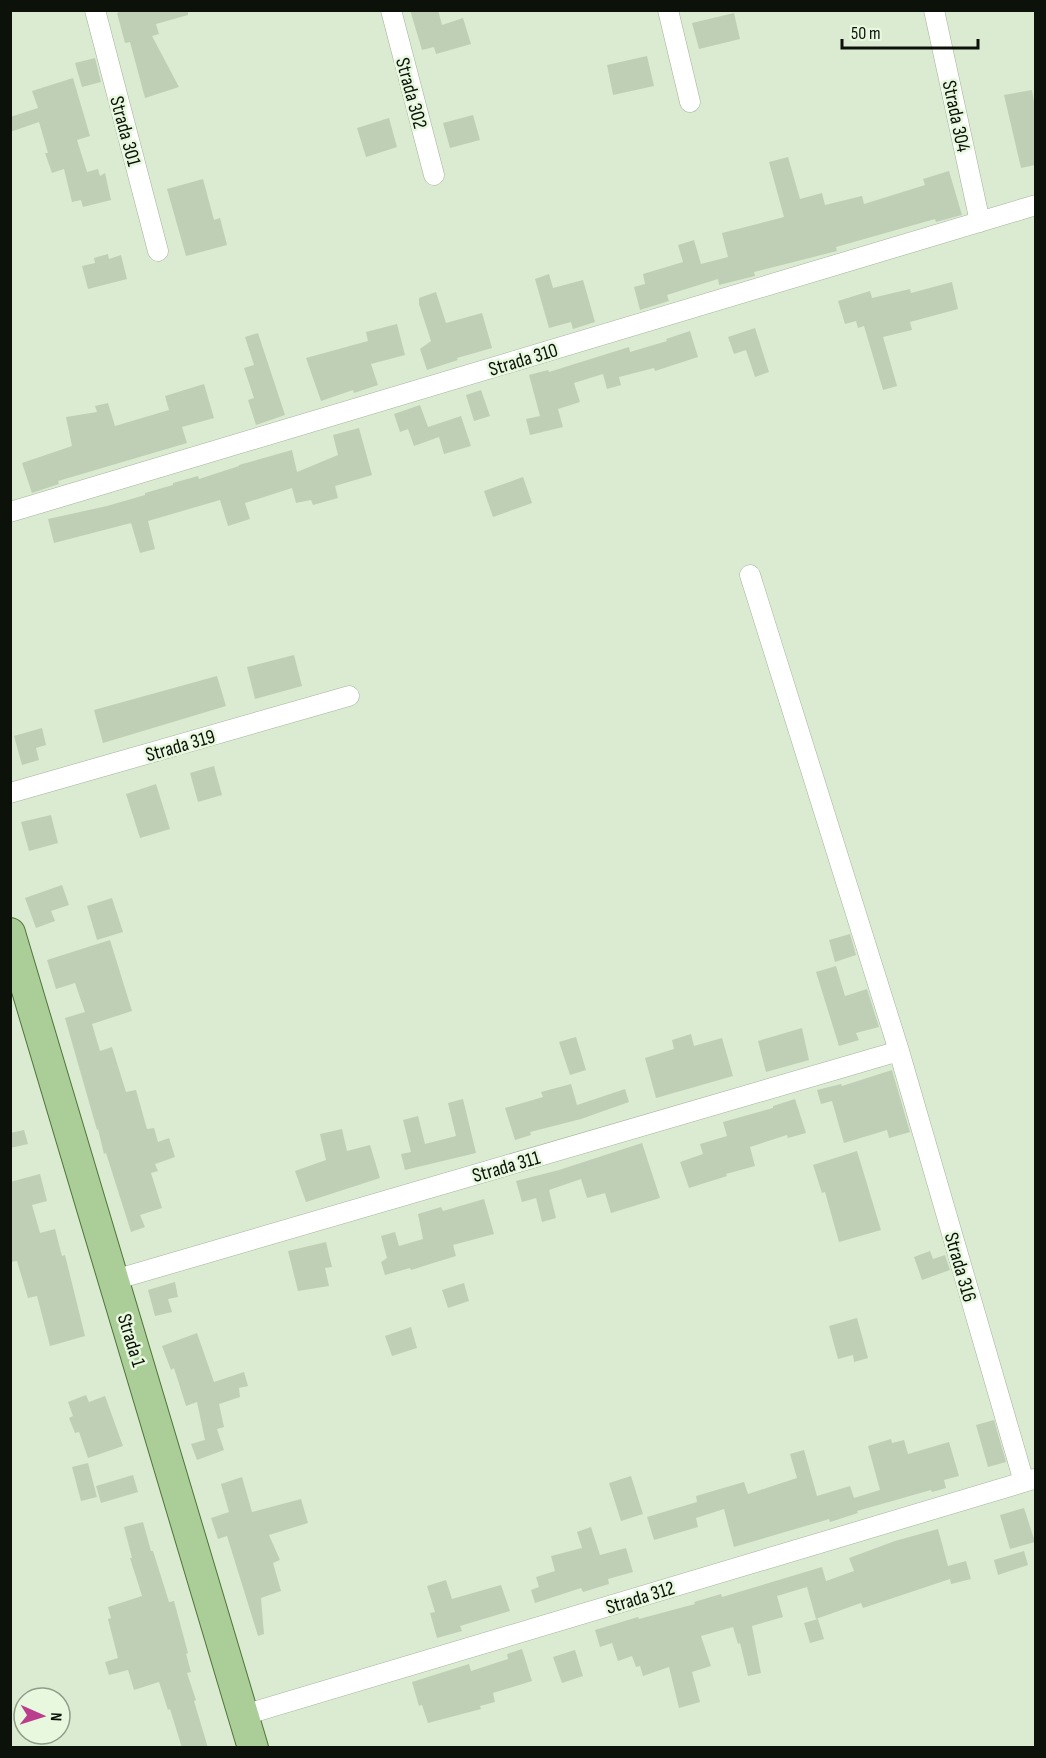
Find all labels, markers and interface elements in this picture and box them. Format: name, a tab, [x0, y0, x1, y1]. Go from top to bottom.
scale bar	[842, 12, 978, 50]
text: 50 m	[851, 23, 881, 44]
street label: Strada 302	[390, 55, 432, 131]
street label: Strada 304	[937, 78, 975, 154]
street label: Strada 301	[104, 94, 146, 169]
street label: Strada 310	[486, 338, 561, 382]
street label: Strada 319	[143, 725, 218, 767]
street label: Strada 311	[470, 1146, 543, 1188]
street label: Strada 316	[939, 1230, 981, 1305]
street label: Strada 1	[112, 1311, 150, 1370]
street label: Strada 312	[603, 1576, 678, 1620]
north arrow	[12, 1686, 72, 1746]
text: N	[46, 1712, 65, 1721]

